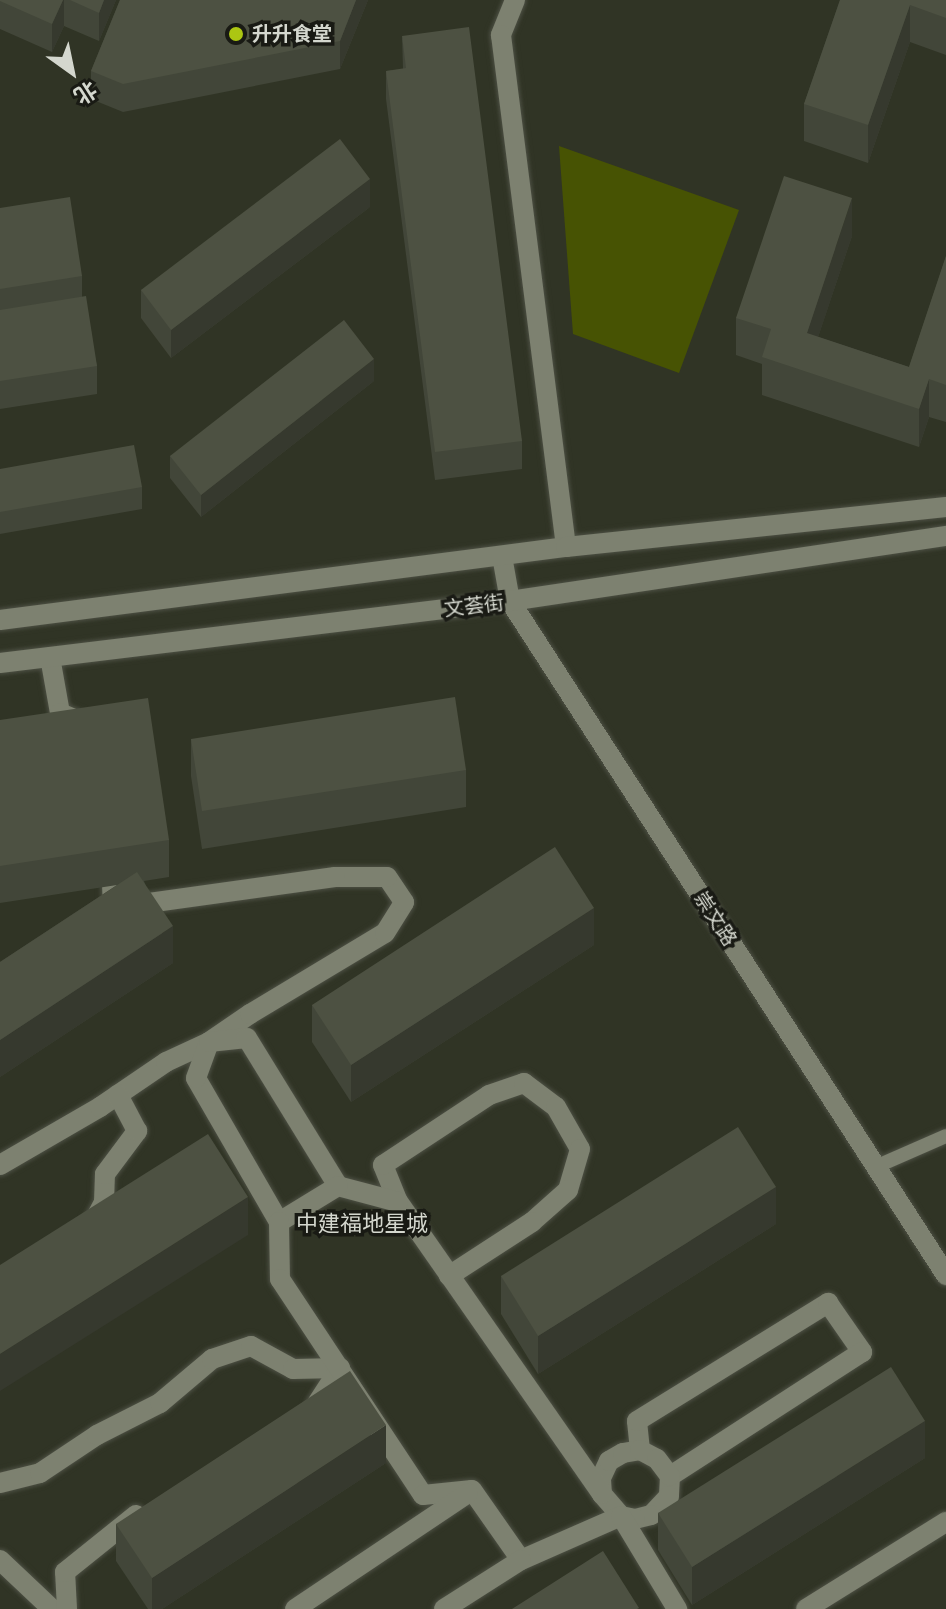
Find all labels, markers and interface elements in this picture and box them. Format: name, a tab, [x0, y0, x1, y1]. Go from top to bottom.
place label: 升升食堂	[252, 22, 332, 46]
marker: 升升食堂	[227, 25, 245, 43]
north arrow	[32, 32, 112, 112]
text: 北	[69, 76, 101, 109]
street label: 文荟街	[443, 590, 505, 622]
street label: 崇文路	[689, 887, 741, 951]
district label: 中建福地星城	[296, 1211, 428, 1237]

